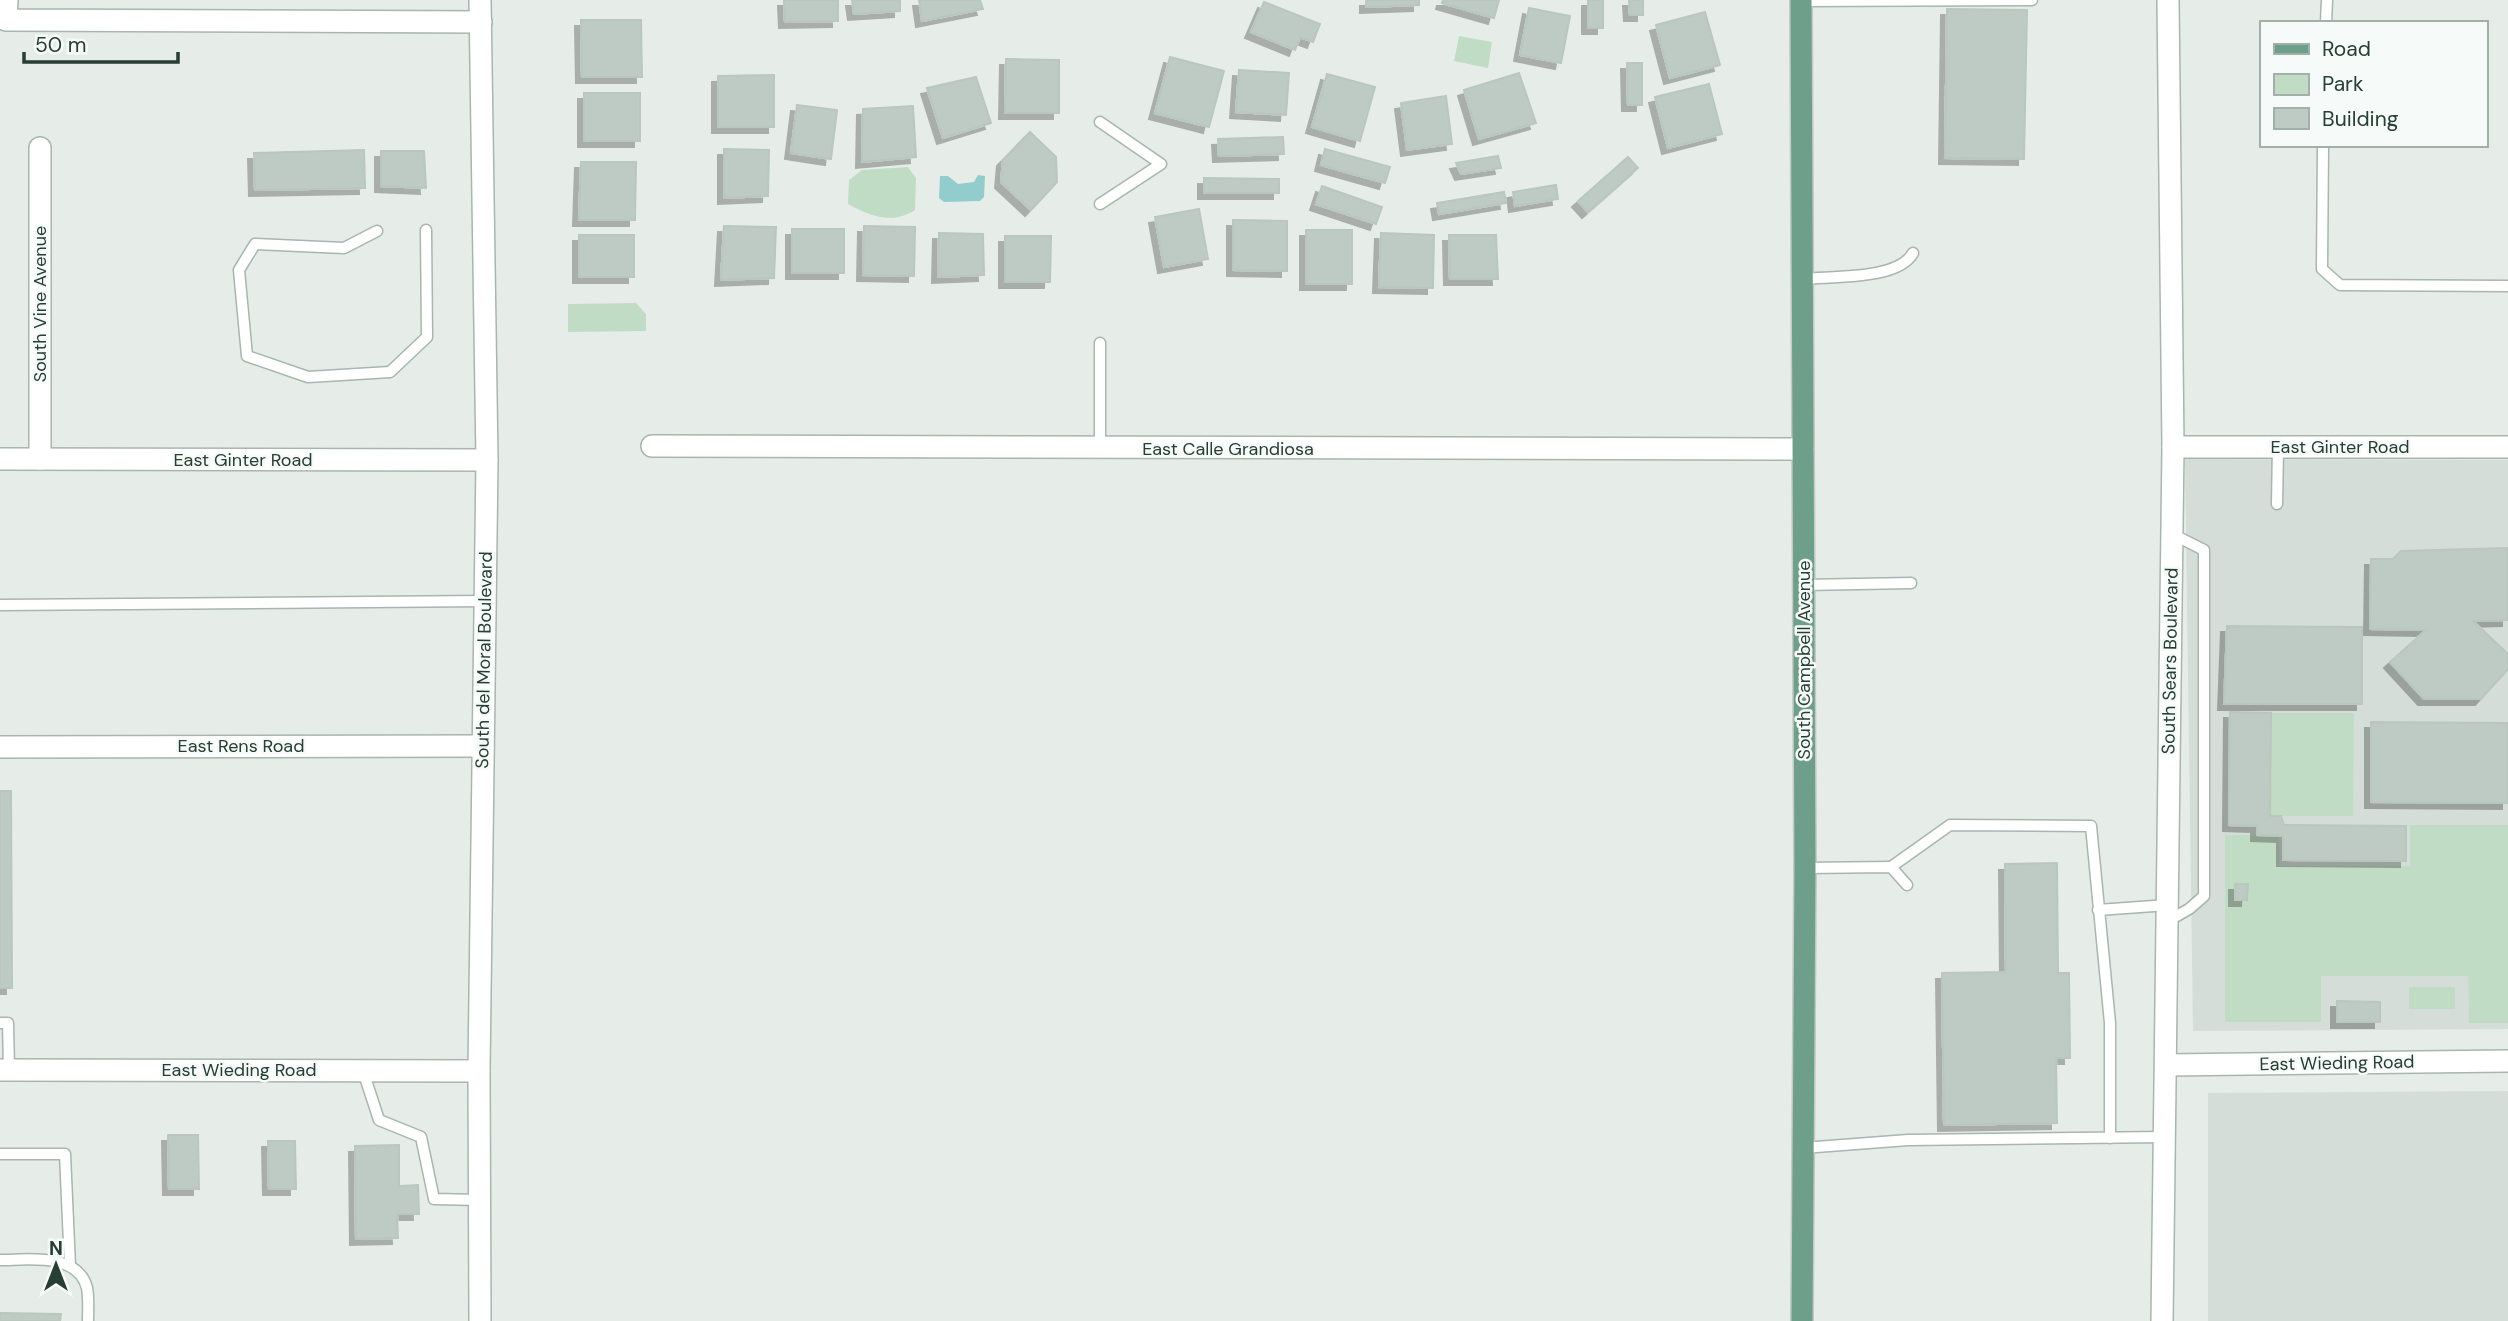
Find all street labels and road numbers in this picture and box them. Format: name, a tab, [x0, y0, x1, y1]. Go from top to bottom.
street label: South Vine Avenue	[28, 226, 52, 382]
street label: East Ginter Road	[2270, 435, 2410, 459]
street label: East Calle Grandiosa	[1142, 437, 1314, 461]
street label: East Ginter Road	[173, 448, 313, 472]
street label: South del Moral Boulevard	[470, 551, 498, 769]
street label: South Campbell Avenue	[1792, 560, 1816, 760]
street label: South Sears Boulevard	[2156, 567, 2184, 755]
street label: East Rens Road	[178, 734, 304, 758]
street label: East Wieding Road	[2259, 1050, 2415, 1076]
street label: East Wieding Road	[161, 1058, 317, 1082]

